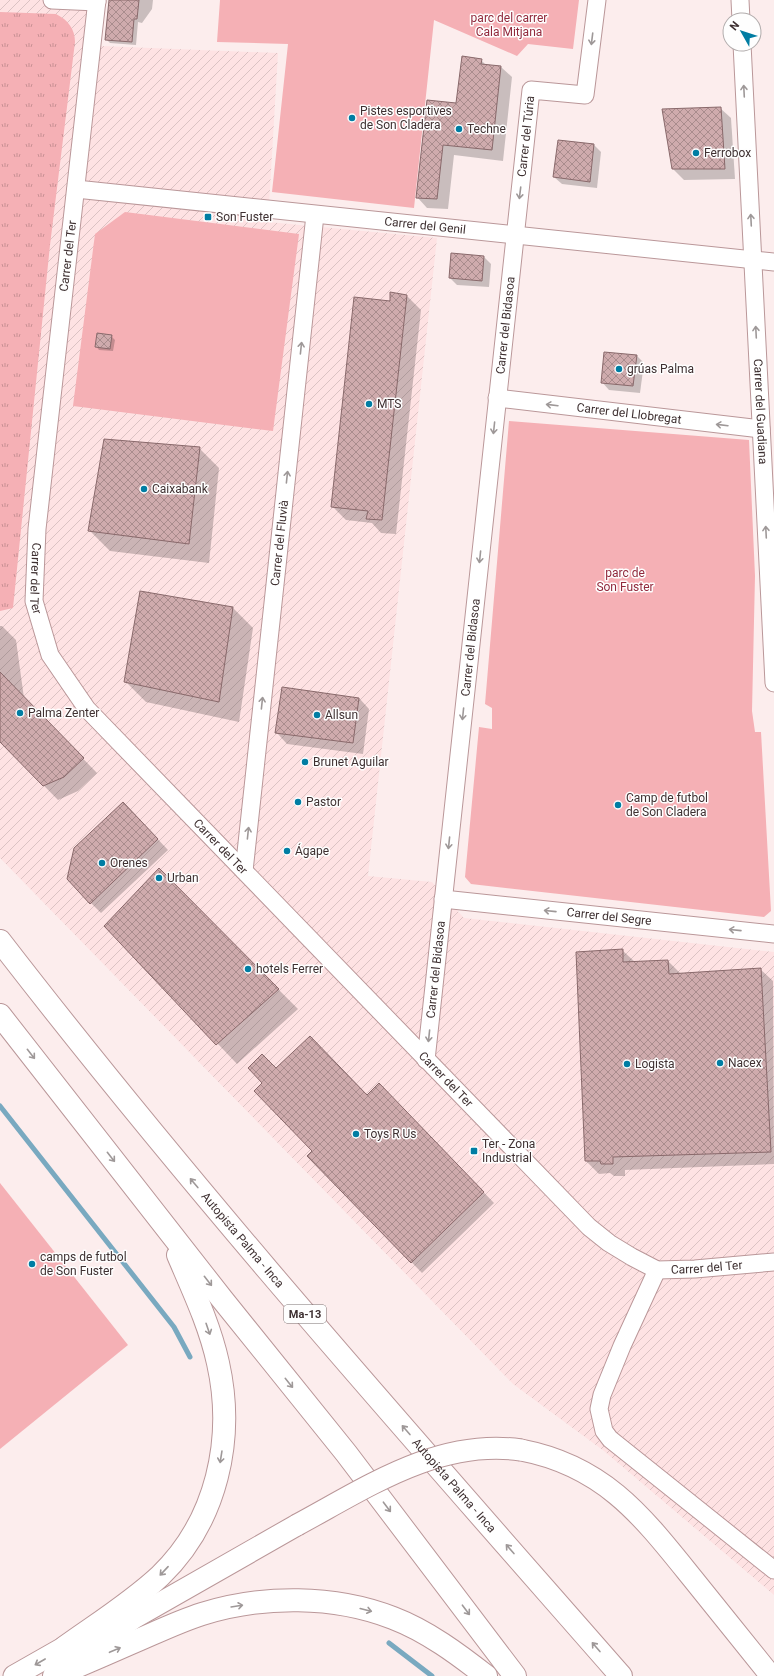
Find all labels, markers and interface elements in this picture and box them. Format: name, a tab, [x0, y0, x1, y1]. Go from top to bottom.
park label: parc del carrer Cala Mitjana	[471, 11, 547, 39]
north arrow	[722, 12, 762, 52]
text: N	[727, 19, 742, 33]
one-way arrow	[588, 32, 596, 45]
one-way arrow	[741, 85, 748, 98]
street label: Carrer del Túria	[515, 95, 537, 178]
place label: Pistes esportives de Son Cladera	[360, 104, 452, 132]
marker: Pistes esportives de Son Cladera	[347, 113, 357, 123]
place label: Techne	[467, 122, 506, 136]
marker: Techne	[454, 124, 464, 134]
place label: Ferrobox	[704, 146, 751, 160]
marker: Ferrobox	[691, 148, 701, 158]
one-way arrow	[516, 186, 523, 199]
place label: Son Fuster	[216, 210, 273, 224]
marker: Son Fuster	[203, 212, 213, 222]
street label: Carrer del Genil	[384, 214, 467, 237]
one-way arrow	[747, 214, 754, 227]
street label: Carrer del Ter	[57, 220, 79, 292]
street label: Carrer del Bidasoa	[493, 276, 518, 375]
one-way arrow	[753, 326, 760, 339]
one-way arrow	[297, 341, 304, 354]
street label: Carrer del Guadiana	[751, 358, 770, 465]
place label: grúas Palma	[627, 362, 694, 376]
marker: grúas Palma	[614, 364, 624, 374]
place label: MTS	[377, 397, 402, 411]
marker: MTS	[364, 399, 374, 409]
street label: Carrer del Llobregat	[576, 400, 682, 427]
one-way arrow	[546, 401, 559, 408]
one-way arrow	[490, 421, 498, 434]
one-way arrow	[716, 421, 729, 428]
one-way arrow	[283, 471, 290, 484]
place label: Caixabank	[152, 482, 209, 496]
marker: Caixabank	[139, 484, 149, 494]
street label: Carrer del Fluvià	[268, 499, 291, 587]
one-way arrow	[763, 526, 770, 539]
street label: Carrer del Ter	[27, 542, 45, 616]
one-way arrow	[476, 550, 484, 563]
park label: parc de Son Fuster	[596, 566, 654, 594]
street label: Carrer del Bidasoa	[458, 598, 483, 697]
one-way arrow	[259, 697, 266, 710]
place label: Palma Zenter	[28, 706, 99, 720]
one-way arrow	[460, 707, 467, 720]
marker: Palma Zenter	[15, 708, 25, 718]
place label: Allsun	[325, 708, 358, 722]
marker: Allsun	[312, 710, 322, 720]
place label: Brunet Aguilar	[313, 755, 389, 769]
marker: Brunet Aguilar	[300, 757, 310, 767]
place label: Camp de futbol de Son Cladera	[626, 791, 708, 819]
place label: Pastor	[306, 795, 341, 809]
marker: Pastor	[293, 797, 303, 807]
marker: Camp de futbol de Son Cladera	[613, 800, 623, 810]
street label: Carrer del Ter	[190, 816, 250, 877]
one-way arrow	[245, 827, 252, 840]
one-way arrow	[446, 836, 453, 849]
place label: Ágape	[295, 843, 329, 858]
marker: Ágape	[282, 846, 292, 856]
place label: Orenes	[110, 856, 148, 870]
marker: Orenes	[97, 858, 107, 868]
place label: Urban	[167, 871, 199, 885]
marker: Urban	[154, 873, 164, 883]
street label: Carrer del Segre	[566, 905, 652, 928]
one-way arrow	[544, 907, 557, 914]
street label: Carrer del Bidasoa	[424, 920, 448, 1019]
one-way arrow	[729, 926, 742, 934]
place label: hotels Ferrer	[256, 962, 323, 976]
marker: hotels Ferrer	[243, 964, 253, 974]
one-way arrow	[425, 1029, 432, 1042]
one-way arrow	[27, 1049, 35, 1060]
street label: Carrer del Ter	[416, 1049, 476, 1110]
place label: Nacex	[728, 1056, 762, 1070]
place label: Logista	[635, 1057, 675, 1071]
marker: Nacex	[715, 1058, 725, 1068]
marker: Logista	[622, 1059, 632, 1069]
place label: Toys R Us	[364, 1127, 417, 1141]
marker: Toys R Us	[351, 1129, 361, 1139]
place label: Ter - Zona Industrial	[482, 1137, 535, 1165]
marker: Ter - Zona Industrial	[469, 1146, 479, 1156]
one-way arrow	[107, 1151, 115, 1162]
one-way arrow	[189, 1177, 198, 1188]
street label: Autopista Palma - Inca	[198, 1189, 287, 1290]
place label: camps de futbol de Son Fuster	[40, 1250, 127, 1278]
street label: Carrer del Ter	[671, 1258, 743, 1277]
marker: camps de futbol de Son Fuster	[27, 1259, 37, 1269]
one-way arrow	[204, 1275, 213, 1286]
road number: Ma-13	[284, 1305, 326, 1323]
one-way arrow	[205, 1322, 212, 1335]
one-way arrow	[284, 1377, 293, 1388]
one-way arrow	[401, 1425, 411, 1435]
street label: Autopista Palma - Inca	[409, 1435, 499, 1535]
one-way arrow	[217, 1450, 225, 1463]
one-way arrow	[383, 1501, 391, 1512]
one-way arrow	[505, 1544, 515, 1554]
one-way arrow	[159, 1566, 169, 1576]
one-way arrow	[230, 1602, 243, 1610]
one-way arrow	[462, 1604, 470, 1615]
one-way arrow	[359, 1606, 372, 1614]
one-way arrow	[591, 1641, 600, 1652]
one-way arrow	[109, 1646, 121, 1654]
one-way arrow	[34, 1658, 46, 1666]

